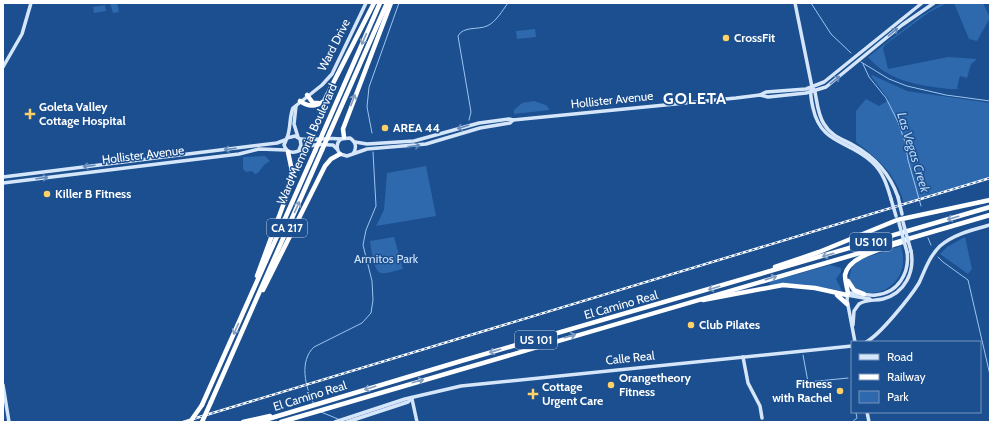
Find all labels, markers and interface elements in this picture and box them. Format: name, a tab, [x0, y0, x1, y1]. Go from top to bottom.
street label: Ward Drive	[314, 16, 353, 73]
one-way arrow	[888, 28, 899, 37]
place label: CrossFit	[734, 30, 775, 45]
one-way arrow	[360, 32, 368, 44]
marker: CrossFit	[721, 33, 731, 43]
one-way arrow	[830, 75, 841, 84]
street label: Ward Memorial Boulevard	[273, 81, 340, 207]
street label: Hollister Avenue	[570, 88, 654, 111]
district label: GOLETA	[663, 89, 727, 108]
one-way arrow	[350, 95, 358, 107]
place label: Goleta Valley Cottage Hospital	[39, 99, 126, 128]
marker: Goleta Valley Cottage Hospital	[24, 108, 36, 120]
water label: Las Vegas Creek	[894, 110, 934, 195]
place label: AREA 44	[393, 120, 440, 135]
marker: AREA 44	[380, 123, 390, 133]
one-way arrow	[457, 124, 470, 131]
street label: Hollister Avenue	[101, 142, 185, 167]
one-way arrow	[407, 142, 420, 150]
one-way arrow	[224, 145, 237, 153]
one-way arrow	[83, 162, 96, 170]
one-way arrow	[35, 174, 48, 182]
place label: Killer B Fitness	[55, 186, 131, 201]
marker: Killer B Fitness	[42, 189, 52, 199]
one-way arrow	[294, 201, 301, 213]
one-way arrow	[946, 215, 959, 222]
road number: CA 217	[267, 219, 307, 237]
road number: US 101	[850, 233, 892, 251]
park label: Armitos Park	[354, 251, 419, 266]
one-way arrow	[822, 252, 835, 259]
one-way arrow	[764, 274, 777, 281]
one-way arrow	[707, 285, 720, 292]
street label: El Camino Real	[582, 287, 660, 322]
place label: Club Pilates	[699, 317, 760, 332]
marker: Club Pilates	[686, 320, 696, 330]
one-way arrow	[232, 323, 240, 335]
road number: US 101	[515, 331, 557, 349]
one-way arrow	[563, 332, 576, 339]
legend	[851, 341, 981, 413]
street label: Calle Real	[605, 347, 655, 368]
one-way arrow	[488, 348, 501, 356]
text: Road	[887, 349, 913, 364]
text: Railway	[887, 369, 925, 384]
place label: Orangetheory Fitness	[619, 370, 691, 399]
place label: Fitness with Rachel	[772, 376, 832, 405]
street label: El Camino Real	[271, 377, 349, 414]
one-way arrow	[412, 377, 425, 384]
place label: Cottage Urgent Care	[542, 379, 603, 408]
marker: Orangetheory Fitness	[606, 380, 616, 390]
one-way arrow	[364, 385, 377, 392]
marker: Fitness with Rachel	[835, 386, 845, 396]
marker: Cottage Urgent Care	[527, 388, 539, 400]
text: Park	[887, 389, 909, 404]

